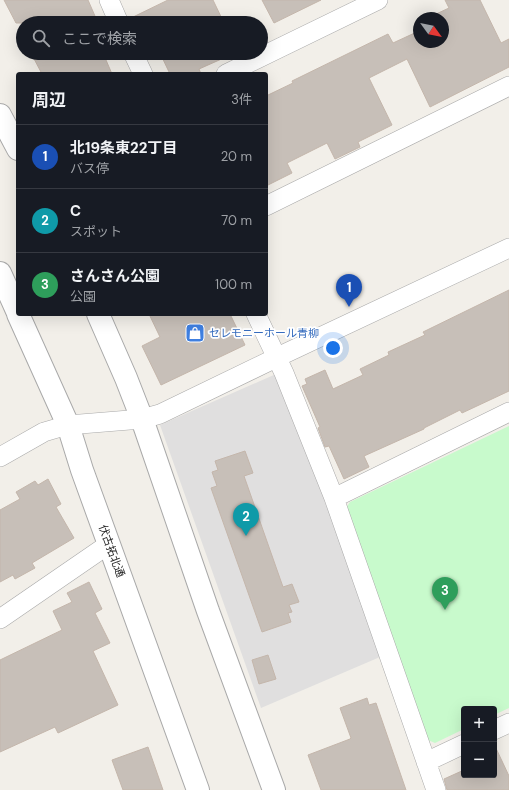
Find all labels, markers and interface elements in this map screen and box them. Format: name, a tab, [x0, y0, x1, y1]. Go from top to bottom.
north arrow	[413, 12, 449, 48]
search box	[16, 16, 268, 60]
icon: search	[30, 27, 52, 49]
text: ここで検索	[62, 29, 137, 49]
text: 周辺	[32, 89, 66, 111]
text: 3件	[231, 91, 252, 108]
text: 北19条東22丁目	[70, 138, 177, 158]
text: 1	[43, 148, 47, 165]
text: 20 m	[221, 148, 252, 165]
text: バス停	[70, 160, 109, 177]
text: C	[70, 201, 81, 221]
text: 2	[41, 212, 49, 229]
text: 70 m	[221, 212, 252, 229]
text: スポット	[70, 223, 122, 240]
text: さんさん公園	[70, 266, 160, 286]
pin: 1	[336, 274, 362, 307]
text: 3	[41, 276, 49, 293]
text: 100 m	[215, 276, 252, 293]
text: 公園	[70, 288, 96, 305]
shop icon: セレモニーホール青柳	[184, 322, 206, 344]
place label: セレモニーホール青柳	[209, 326, 319, 340]
your location	[323, 338, 343, 358]
pin: 2	[233, 503, 259, 536]
street label: 伏古拓北通	[96, 523, 128, 579]
pin: 3	[432, 577, 458, 610]
map controls	[461, 706, 497, 778]
button: +	[461, 706, 497, 742]
button: −	[461, 742, 497, 778]

